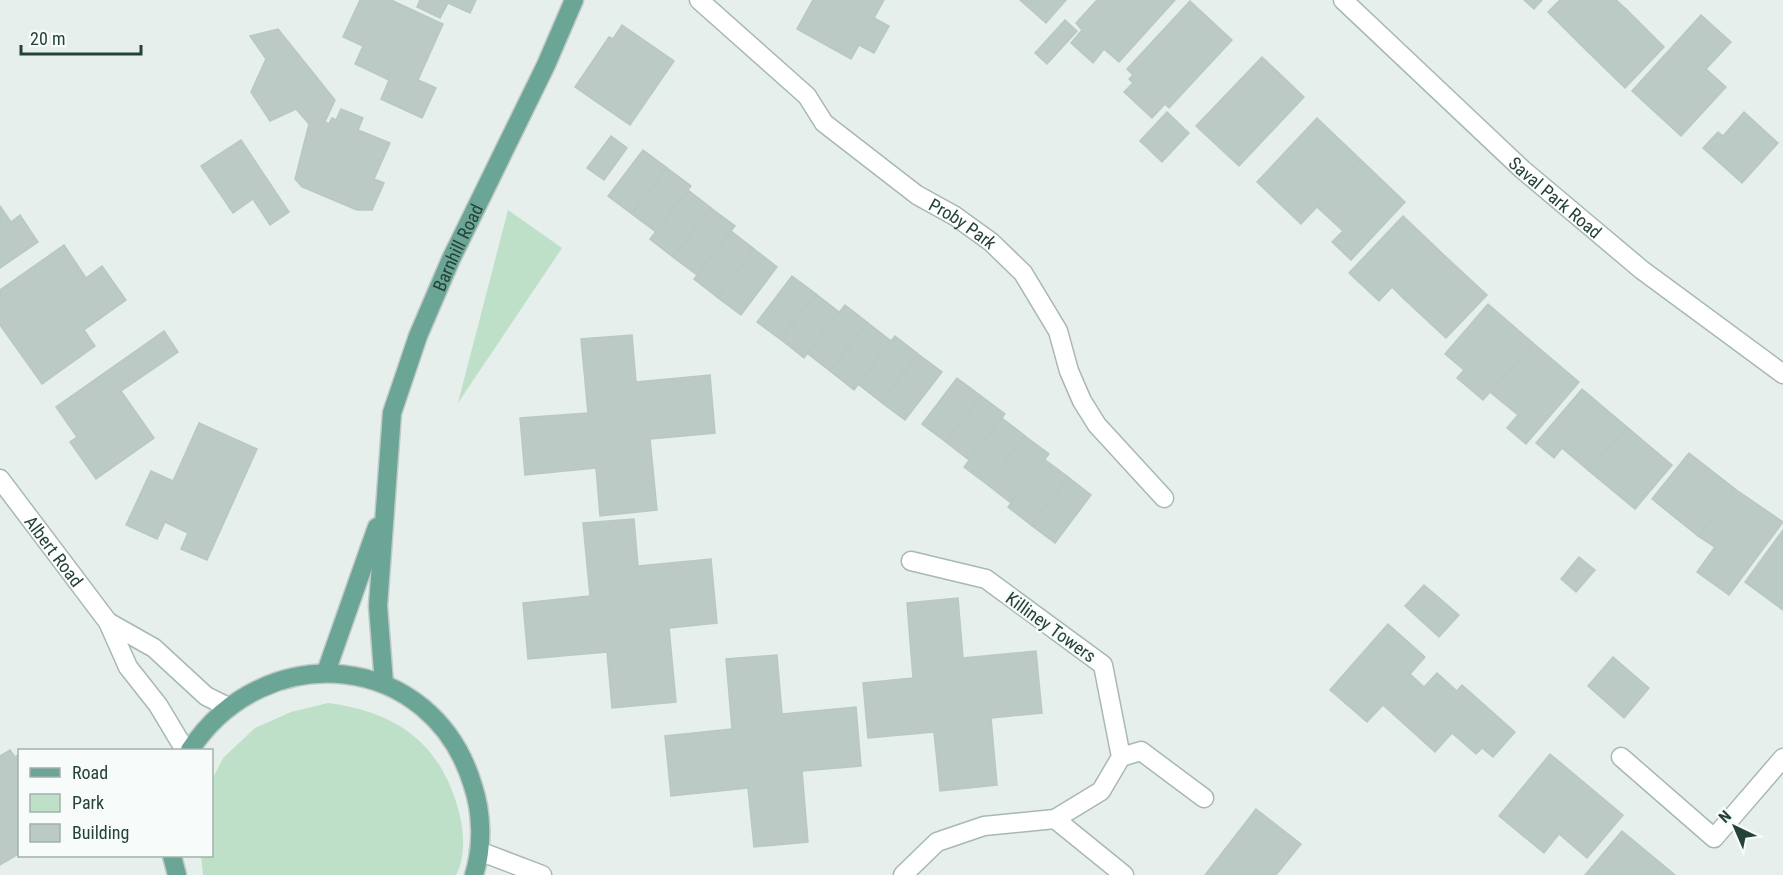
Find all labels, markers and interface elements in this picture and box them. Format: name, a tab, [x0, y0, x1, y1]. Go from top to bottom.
scale bar	[21, 18, 141, 56]
text: 20 m	[30, 28, 65, 49]
street label: Saval Park Road	[1505, 152, 1606, 242]
street label: Proby Park	[926, 193, 1002, 253]
street label: Barnhill Road	[428, 200, 487, 294]
street label: Albert Road	[21, 511, 88, 590]
street label: Killiney Towers	[1002, 587, 1100, 667]
legend	[18, 749, 213, 857]
text: Road	[72, 762, 108, 783]
text: Park	[72, 792, 104, 813]
north arrow	[1705, 797, 1765, 857]
text: N	[1715, 806, 1735, 827]
text: Building	[72, 822, 129, 843]

